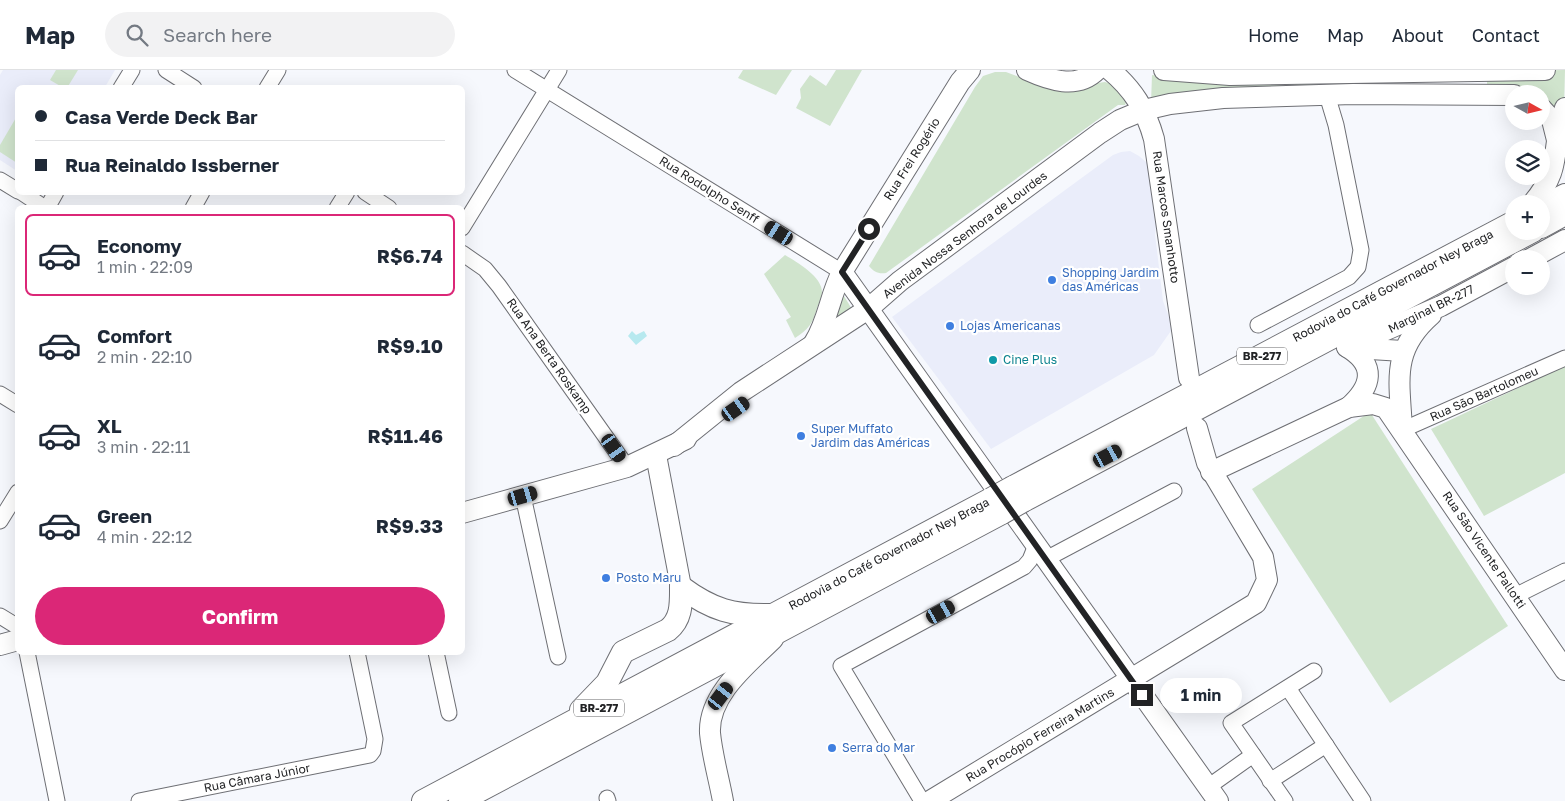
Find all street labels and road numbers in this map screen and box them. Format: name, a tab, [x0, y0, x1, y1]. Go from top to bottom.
street label: Rua Frei Rogério	[880, 115, 943, 203]
street label: Rua Marcos Smanhotto	[1150, 150, 1183, 284]
street label: Rua Rodolpho Senff	[657, 153, 762, 227]
street label: Avenida Nossa Senhora de Lourdes	[879, 168, 1050, 301]
street label: Rodovia do Café Governador Ney Braga	[1290, 226, 1496, 345]
street label: Marginal BR-277	[1385, 281, 1476, 336]
street label: Rua Ana Berta Roskamp	[504, 295, 595, 416]
road number: BR-277	[1237, 348, 1287, 364]
street label: Rua São Bartolomeu	[1427, 363, 1540, 424]
street label: Rua São Vicente Pallotti	[1440, 488, 1529, 611]
street label: Rodovia do Café Governador Ney Braga	[786, 494, 992, 613]
street label: Rua Procópio Ferreira Martins	[963, 684, 1117, 785]
road number: BR-277	[574, 700, 624, 716]
street label: Rua Câmara Júnior	[202, 760, 312, 795]

